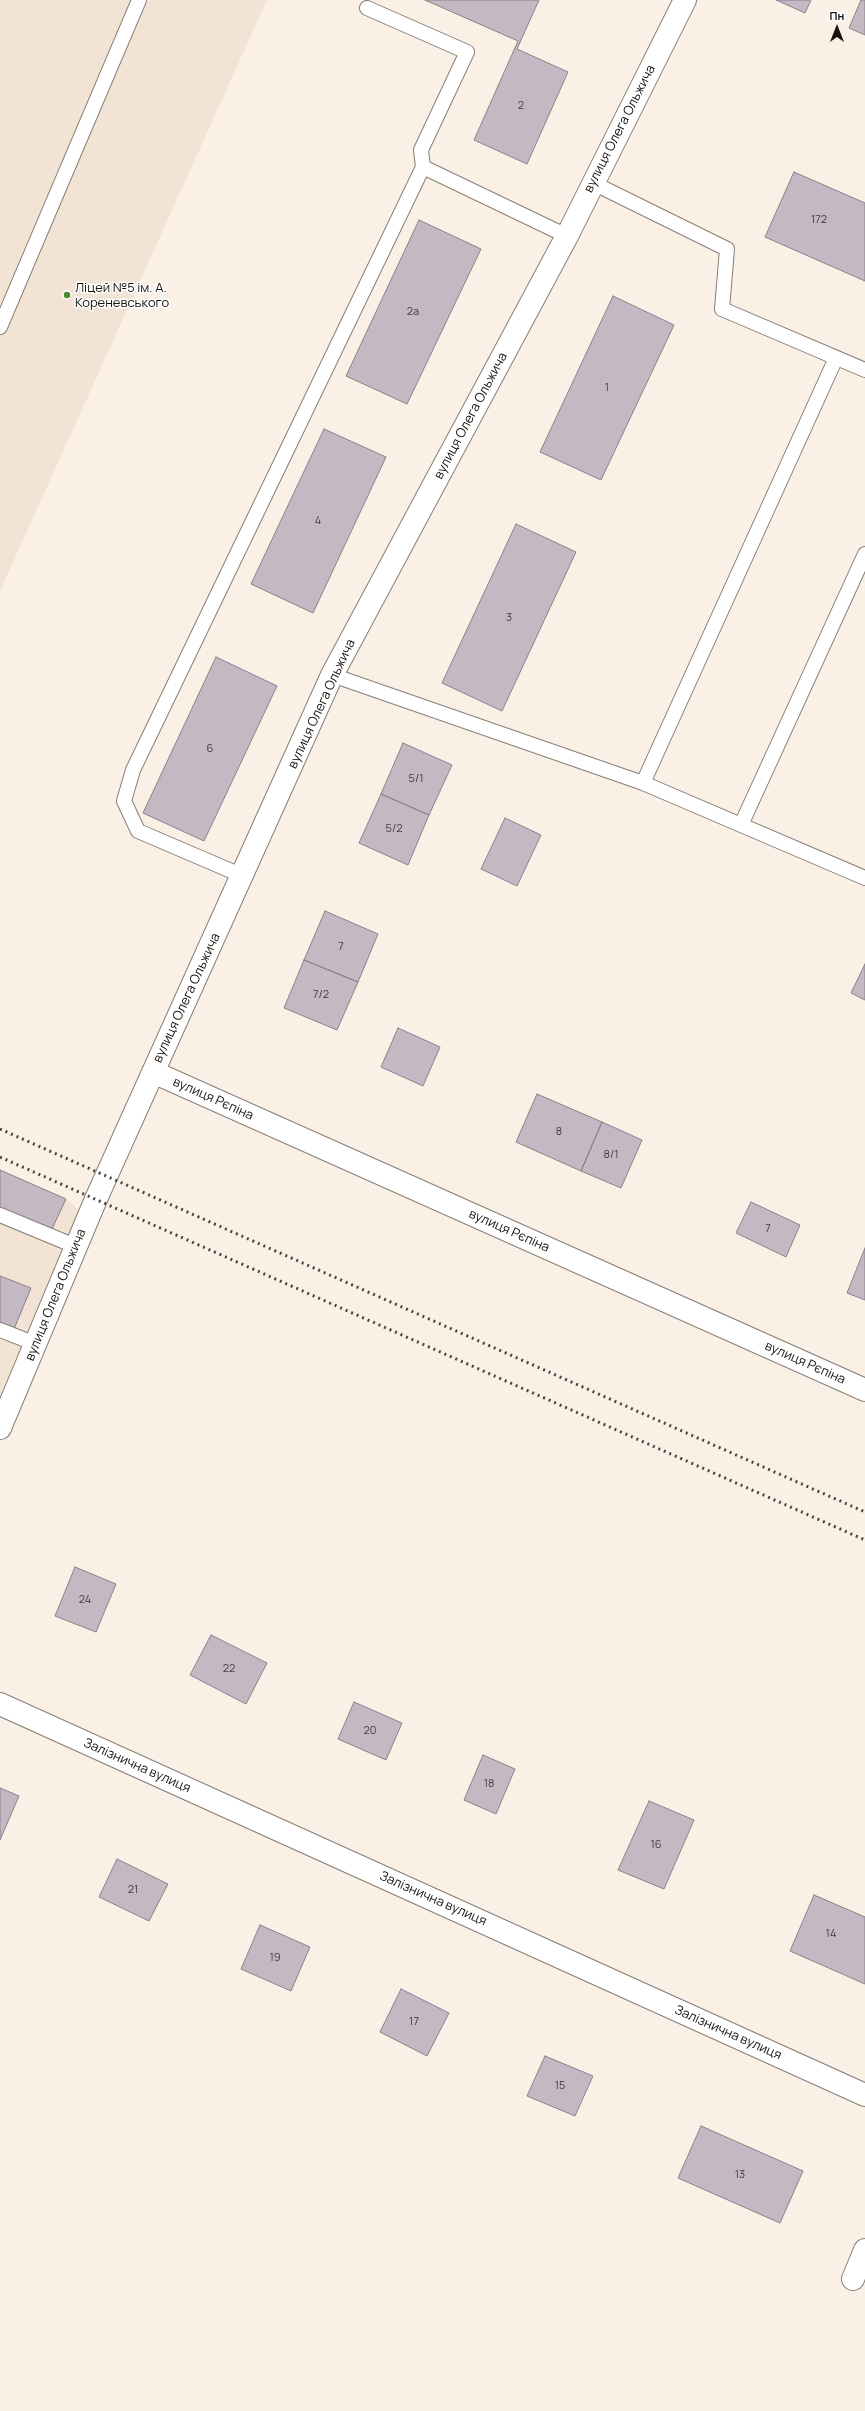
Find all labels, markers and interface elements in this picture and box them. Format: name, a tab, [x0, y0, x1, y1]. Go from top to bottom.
north arrow	[817, 8, 857, 48]
text: Пн	[830, 8, 844, 23]
street label: вулиця Олега Ольжича	[581, 63, 659, 195]
house number: 2	[518, 99, 524, 113]
house number: 172	[811, 213, 827, 227]
place label: Ліцей №5 ім. А. Кореневського	[75, 280, 169, 311]
marker: Ліцей №5 ім. А. Кореневського	[62, 290, 72, 300]
house number: 2а	[407, 305, 419, 319]
street label: вулиця Олега Ольжича	[431, 350, 511, 482]
house number: 1	[605, 381, 609, 395]
house number: 4	[315, 514, 321, 528]
house number: 3	[506, 611, 512, 625]
street label: вулиця Олега Ольжича	[285, 637, 359, 771]
house number: 6	[207, 742, 213, 756]
house number: 5/1	[409, 772, 423, 786]
house number: 5/2	[386, 822, 402, 836]
street label: вулиця Олега Ольжича	[150, 931, 224, 1065]
house number: 7	[338, 940, 344, 954]
house number: 7/2	[313, 988, 329, 1002]
street label: вулиця Рєпіна	[170, 1074, 256, 1124]
house number: 8	[556, 1125, 562, 1139]
house number: 8/1	[604, 1148, 618, 1162]
street label: вулиця Рєпіна	[466, 1206, 552, 1256]
house number: 7	[765, 1222, 771, 1236]
street label: вулиця Олега Ольжича	[22, 1227, 90, 1363]
street label: вулиця Рєпіна	[762, 1338, 848, 1388]
house number: 24	[79, 1593, 91, 1607]
house number: 22	[223, 1662, 235, 1676]
house number: 20	[364, 1724, 376, 1738]
street label: Залізнична вулиця	[81, 1735, 193, 1797]
house number: 18	[484, 1777, 494, 1791]
house number: 16	[650, 1838, 662, 1852]
street label: Залізнична вулиця	[377, 1868, 489, 1930]
house number: 21	[128, 1883, 138, 1897]
house number: 14	[826, 1927, 836, 1941]
house number: 19	[269, 1951, 281, 1965]
street label: Залізнична вулиця	[672, 2002, 784, 2064]
house number: 17	[409, 2015, 419, 2029]
house number: 15	[555, 2079, 565, 2093]
house number: 13	[735, 2168, 745, 2182]

